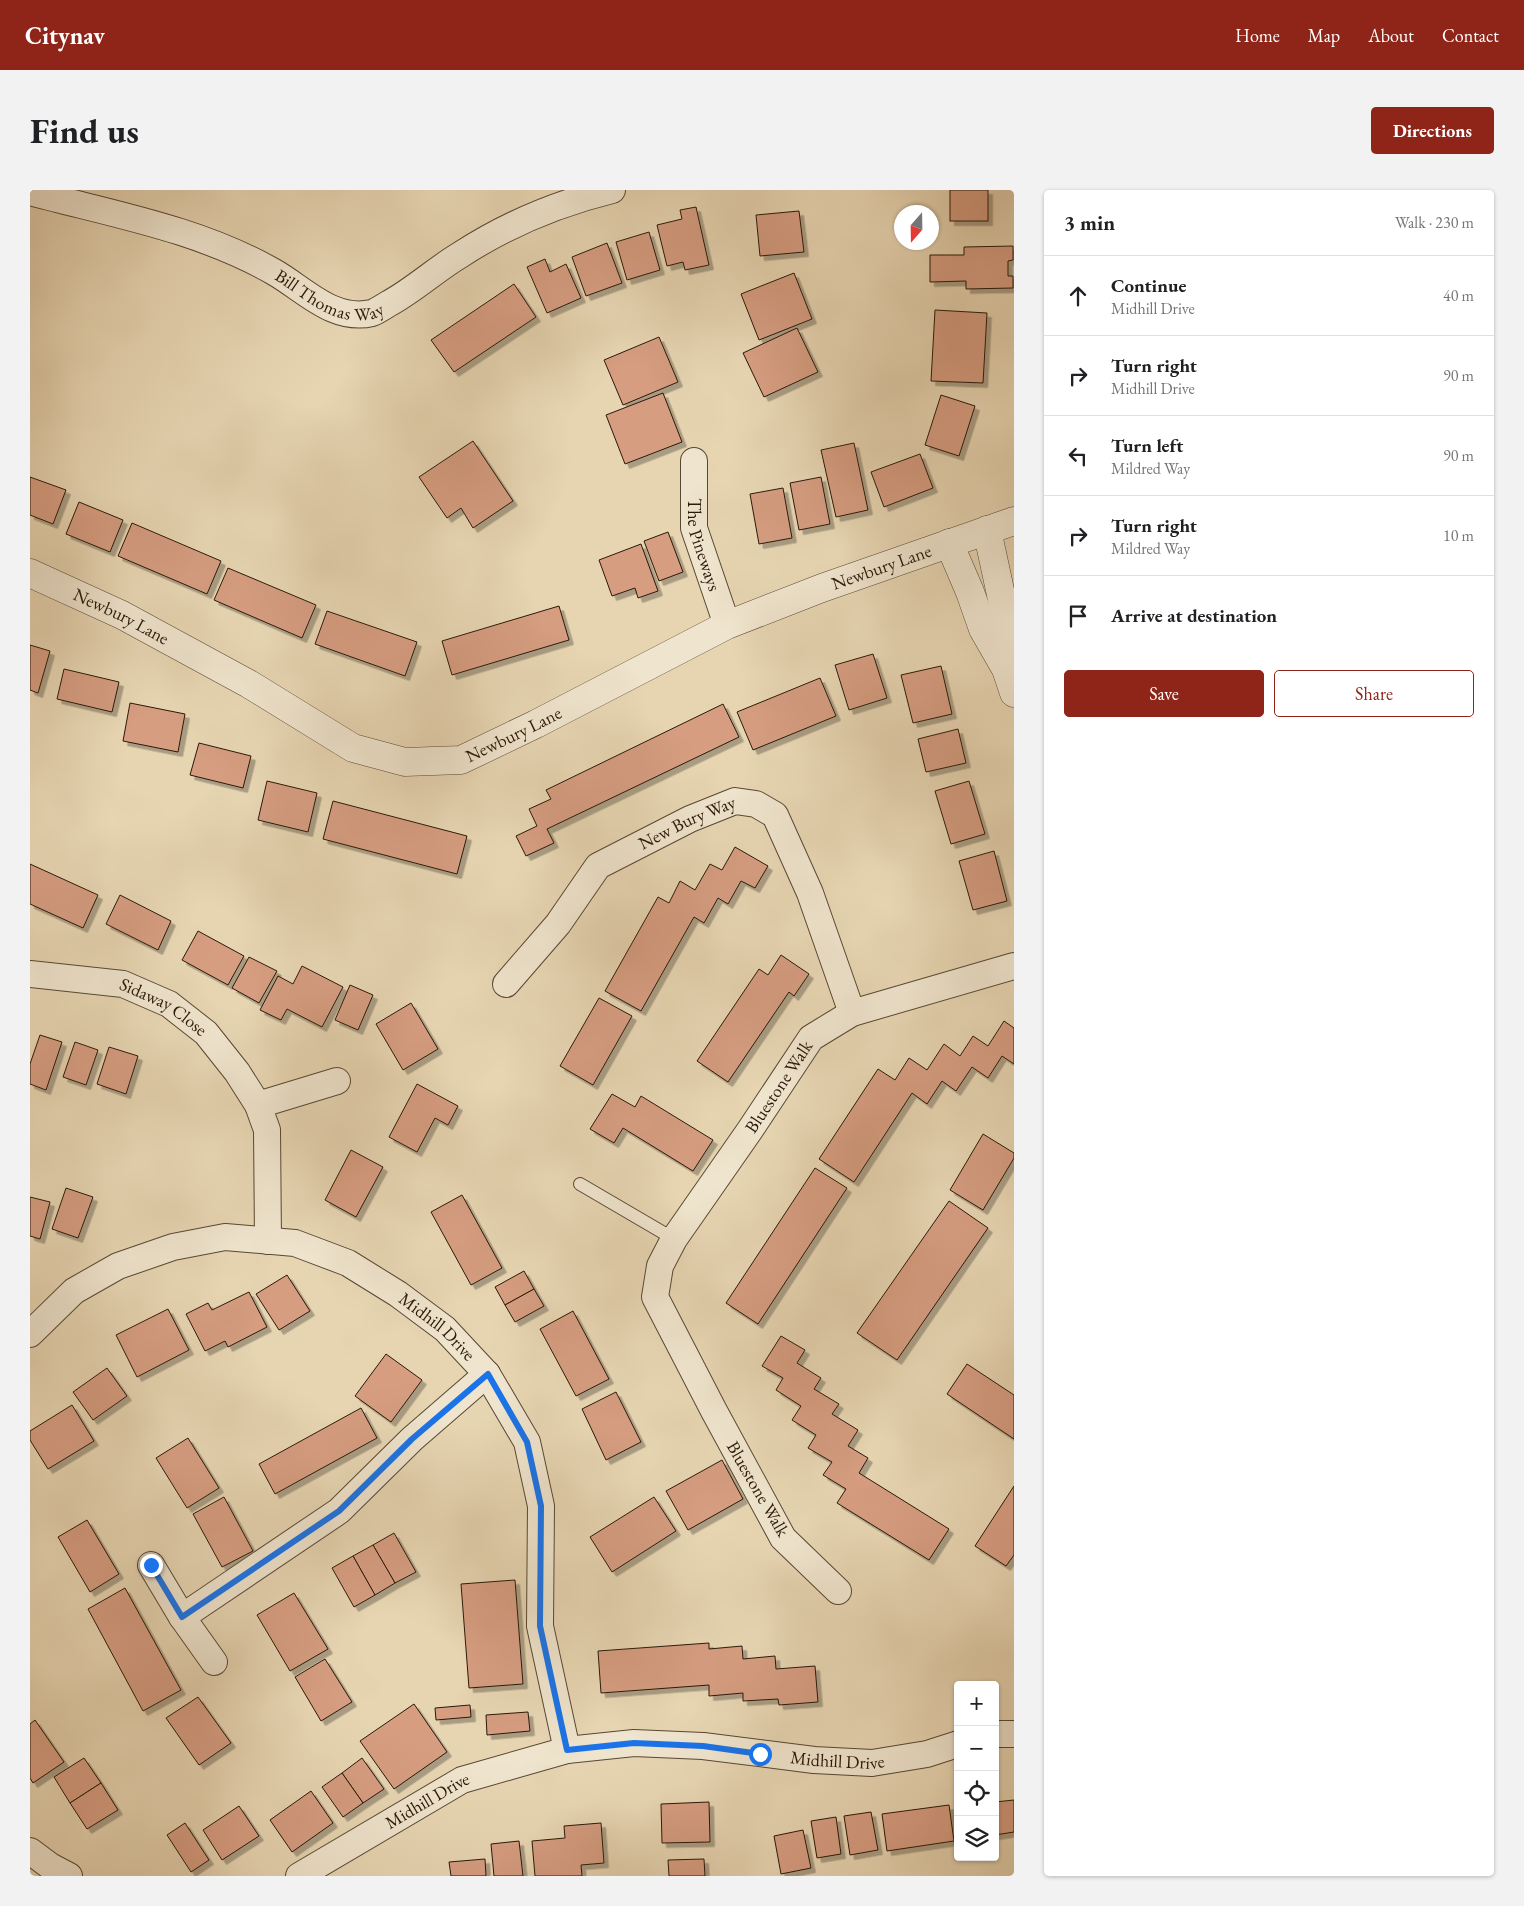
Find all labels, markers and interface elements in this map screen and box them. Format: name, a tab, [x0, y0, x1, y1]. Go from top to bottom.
text: Citynav	[25, 20, 105, 51]
text: Home	[1235, 24, 1280, 47]
text: Map	[1308, 24, 1340, 47]
text: About	[1368, 24, 1414, 47]
text: Contact	[1442, 24, 1499, 47]
button: Directions	[1371, 107, 1494, 154]
text: Find us	[30, 108, 139, 153]
north arrow	[894, 205, 939, 250]
text: 3 min	[1064, 209, 1115, 236]
text: Walk · 230 m	[1395, 212, 1474, 233]
street label: Bill Thomas Way	[271, 264, 388, 326]
text: Continue	[1111, 273, 1186, 298]
icon: ahead	[1064, 282, 1092, 310]
text: 40 m	[1443, 285, 1474, 306]
text: Midhill Drive	[1111, 298, 1195, 319]
text: Turn right	[1111, 353, 1197, 378]
icon: right	[1064, 362, 1092, 390]
text: 90 m	[1443, 365, 1474, 386]
text: Midhill Drive	[1111, 378, 1195, 399]
text: Turn left	[1111, 433, 1183, 458]
icon: left	[1064, 442, 1092, 470]
text: 90 m	[1443, 445, 1474, 466]
text: Mildred Way	[1111, 458, 1190, 479]
street label: The Pineways	[683, 498, 727, 594]
text: Turn right	[1111, 513, 1197, 538]
icon: right	[1064, 522, 1092, 550]
text: 10 m	[1443, 525, 1474, 546]
text: Mildred Way	[1111, 538, 1190, 559]
street label: Newbury Lane	[828, 539, 934, 595]
street label: Newbury Lane	[70, 582, 173, 649]
icon: arrive	[1064, 602, 1092, 630]
text: Arrive at destination	[1111, 603, 1277, 628]
button: Save	[1064, 670, 1264, 717]
button: Share	[1274, 670, 1474, 717]
street label: Newbury Lane	[461, 701, 565, 767]
street label: New Bury Way	[634, 790, 739, 854]
street label: Sidaway Close	[116, 972, 212, 1041]
street label: Bluestone Walk	[739, 1035, 818, 1137]
street label: Midhill Drive	[395, 1287, 481, 1365]
street label: Bluestone Walk	[722, 1437, 795, 1541]
route end	[140, 1554, 163, 1577]
map controls	[954, 1681, 999, 1861]
button: +	[954, 1681, 999, 1726]
button: −	[954, 1726, 999, 1771]
route start	[749, 1743, 772, 1766]
street label: Midhill Drive	[789, 1745, 886, 1774]
street label: Midhill Drive	[381, 1767, 472, 1834]
button: locate	[954, 1771, 999, 1816]
button: layers	[954, 1816, 999, 1861]

